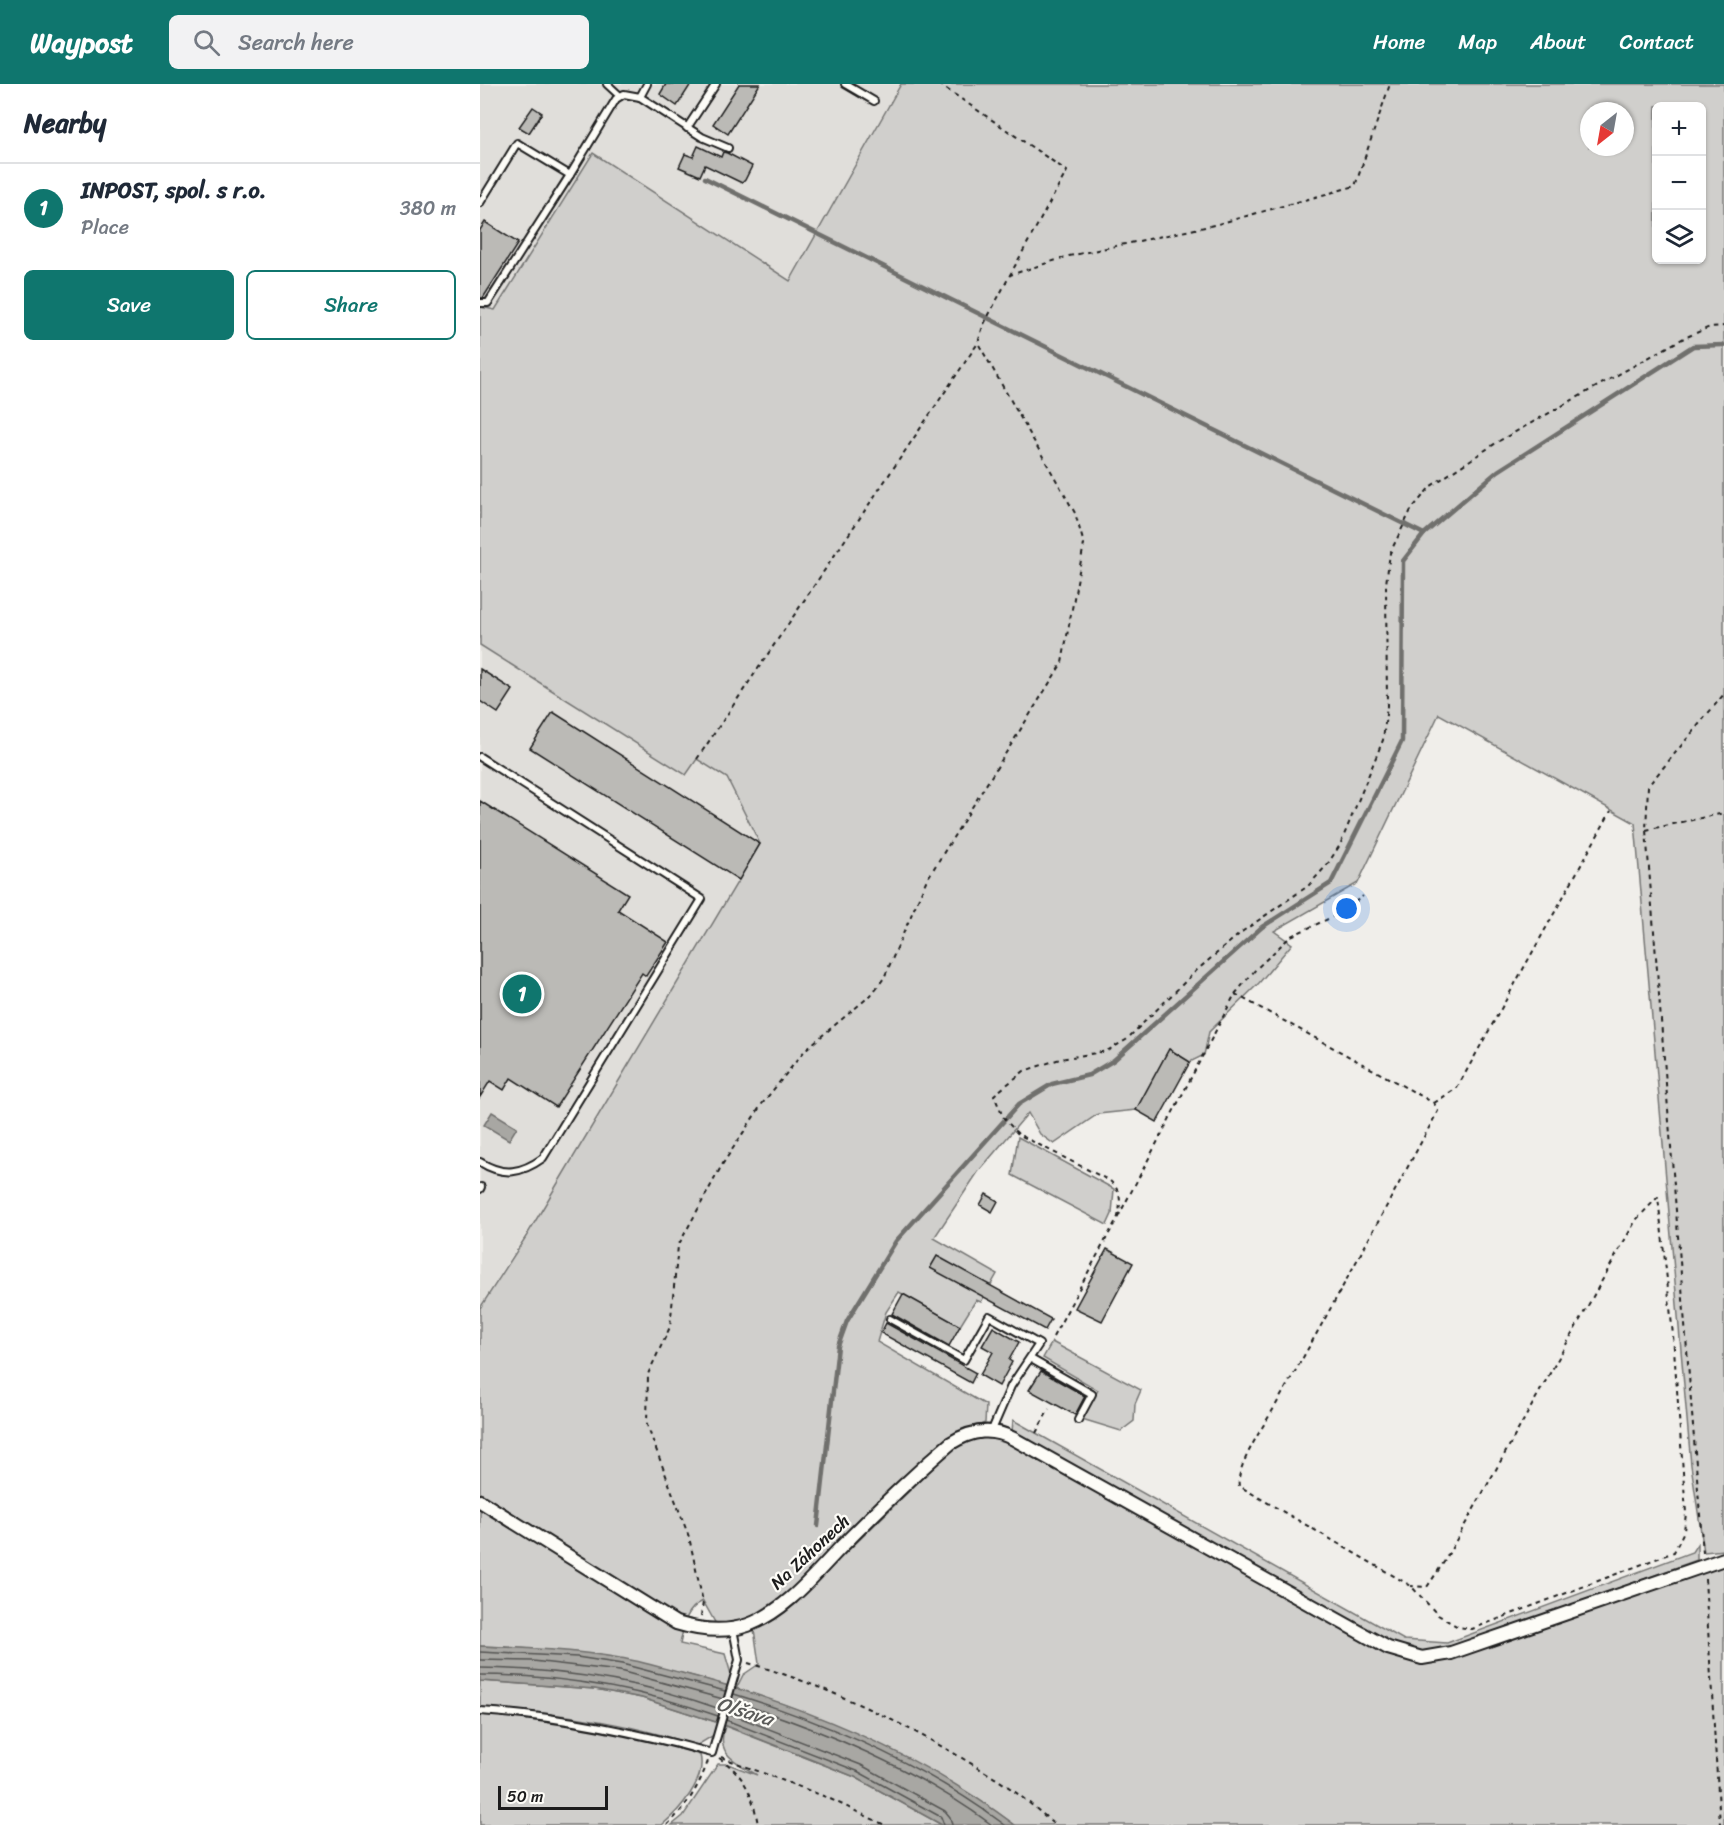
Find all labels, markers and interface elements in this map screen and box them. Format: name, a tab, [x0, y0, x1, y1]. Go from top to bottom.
search box	[169, 15, 589, 69]
text: Waypost	[30, 18, 133, 67]
text: Search here	[238, 23, 354, 62]
text: Home	[1373, 23, 1425, 61]
text: Map	[1458, 23, 1497, 61]
text: About	[1530, 23, 1587, 61]
text: Contact	[1620, 23, 1694, 61]
icon: search	[190, 26, 223, 59]
text: Nearby	[24, 100, 106, 146]
north arrow	[1580, 102, 1634, 156]
map controls	[1652, 102, 1706, 264]
button: +	[1652, 102, 1706, 156]
button: −	[1652, 156, 1706, 210]
text: INPOST, spol. s r.o.	[81, 171, 266, 210]
text: 1	[39, 191, 48, 226]
text: 380 m	[400, 191, 456, 226]
text: Place	[81, 210, 129, 245]
button: layers	[1652, 210, 1706, 264]
button: Save	[24, 270, 234, 340]
button: Share	[246, 270, 456, 340]
your location	[1332, 894, 1361, 923]
pin: 1	[502, 972, 542, 1016]
street label: Na Záhonech	[762, 1506, 858, 1598]
water label: Olšava	[712, 1686, 780, 1737]
text: 50 m	[507, 1782, 543, 1811]
scale bar	[498, 1783, 608, 1810]

